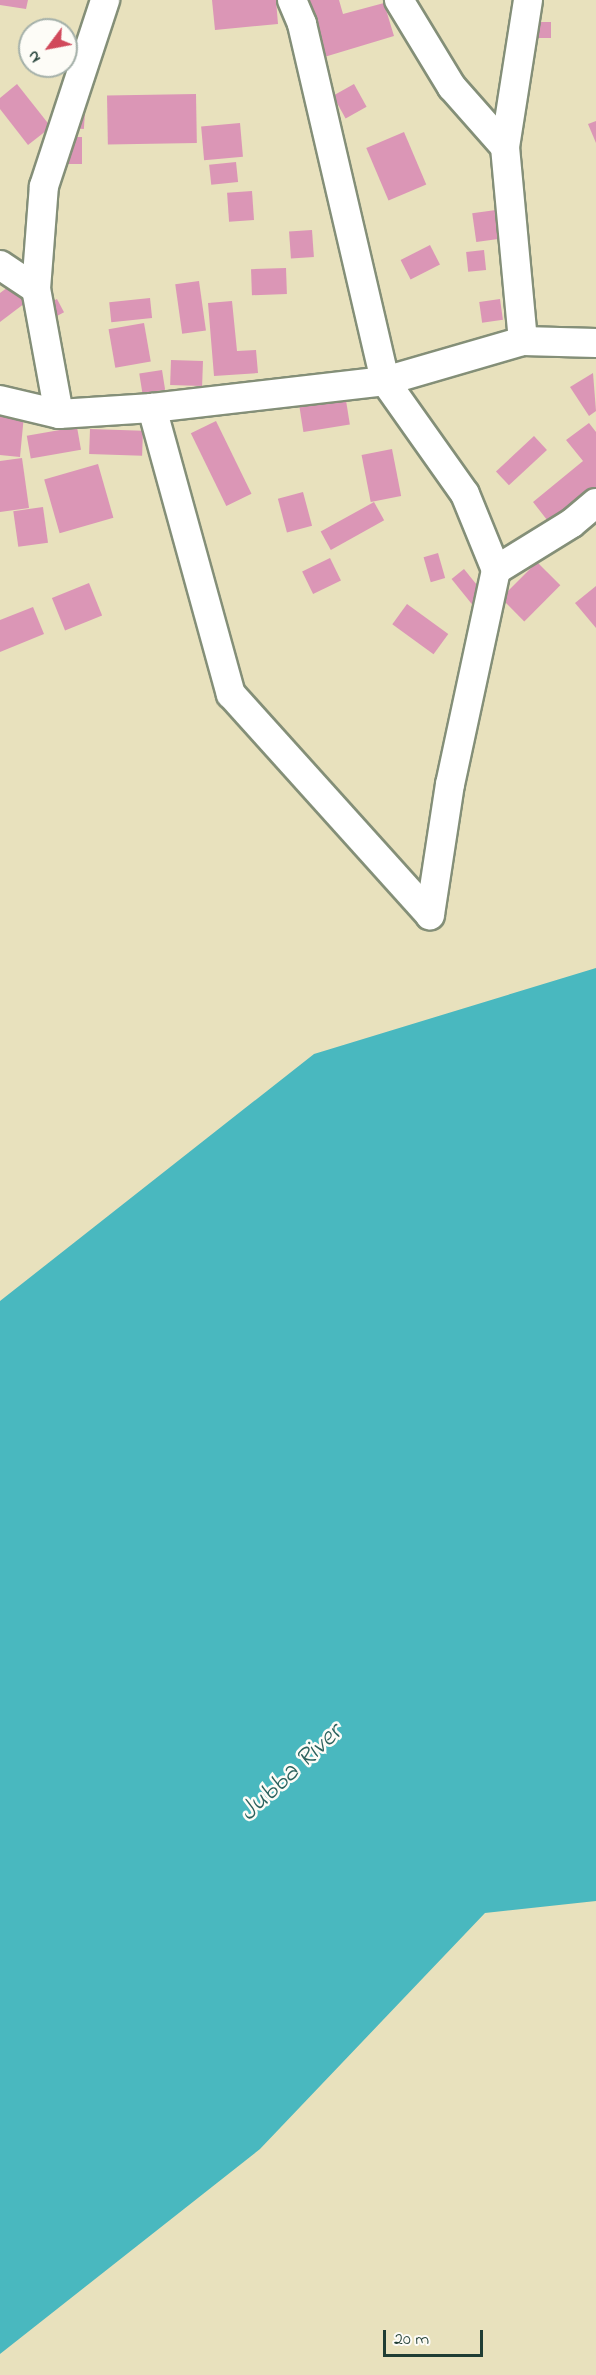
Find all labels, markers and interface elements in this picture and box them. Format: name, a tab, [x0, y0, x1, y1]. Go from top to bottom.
north arrow	[18, 18, 78, 78]
text: N	[21, 46, 47, 67]
water label: Jubba River	[233, 1717, 349, 1829]
scale bar	[386, 2318, 486, 2356]
text: 20 m	[394, 2327, 429, 2353]

